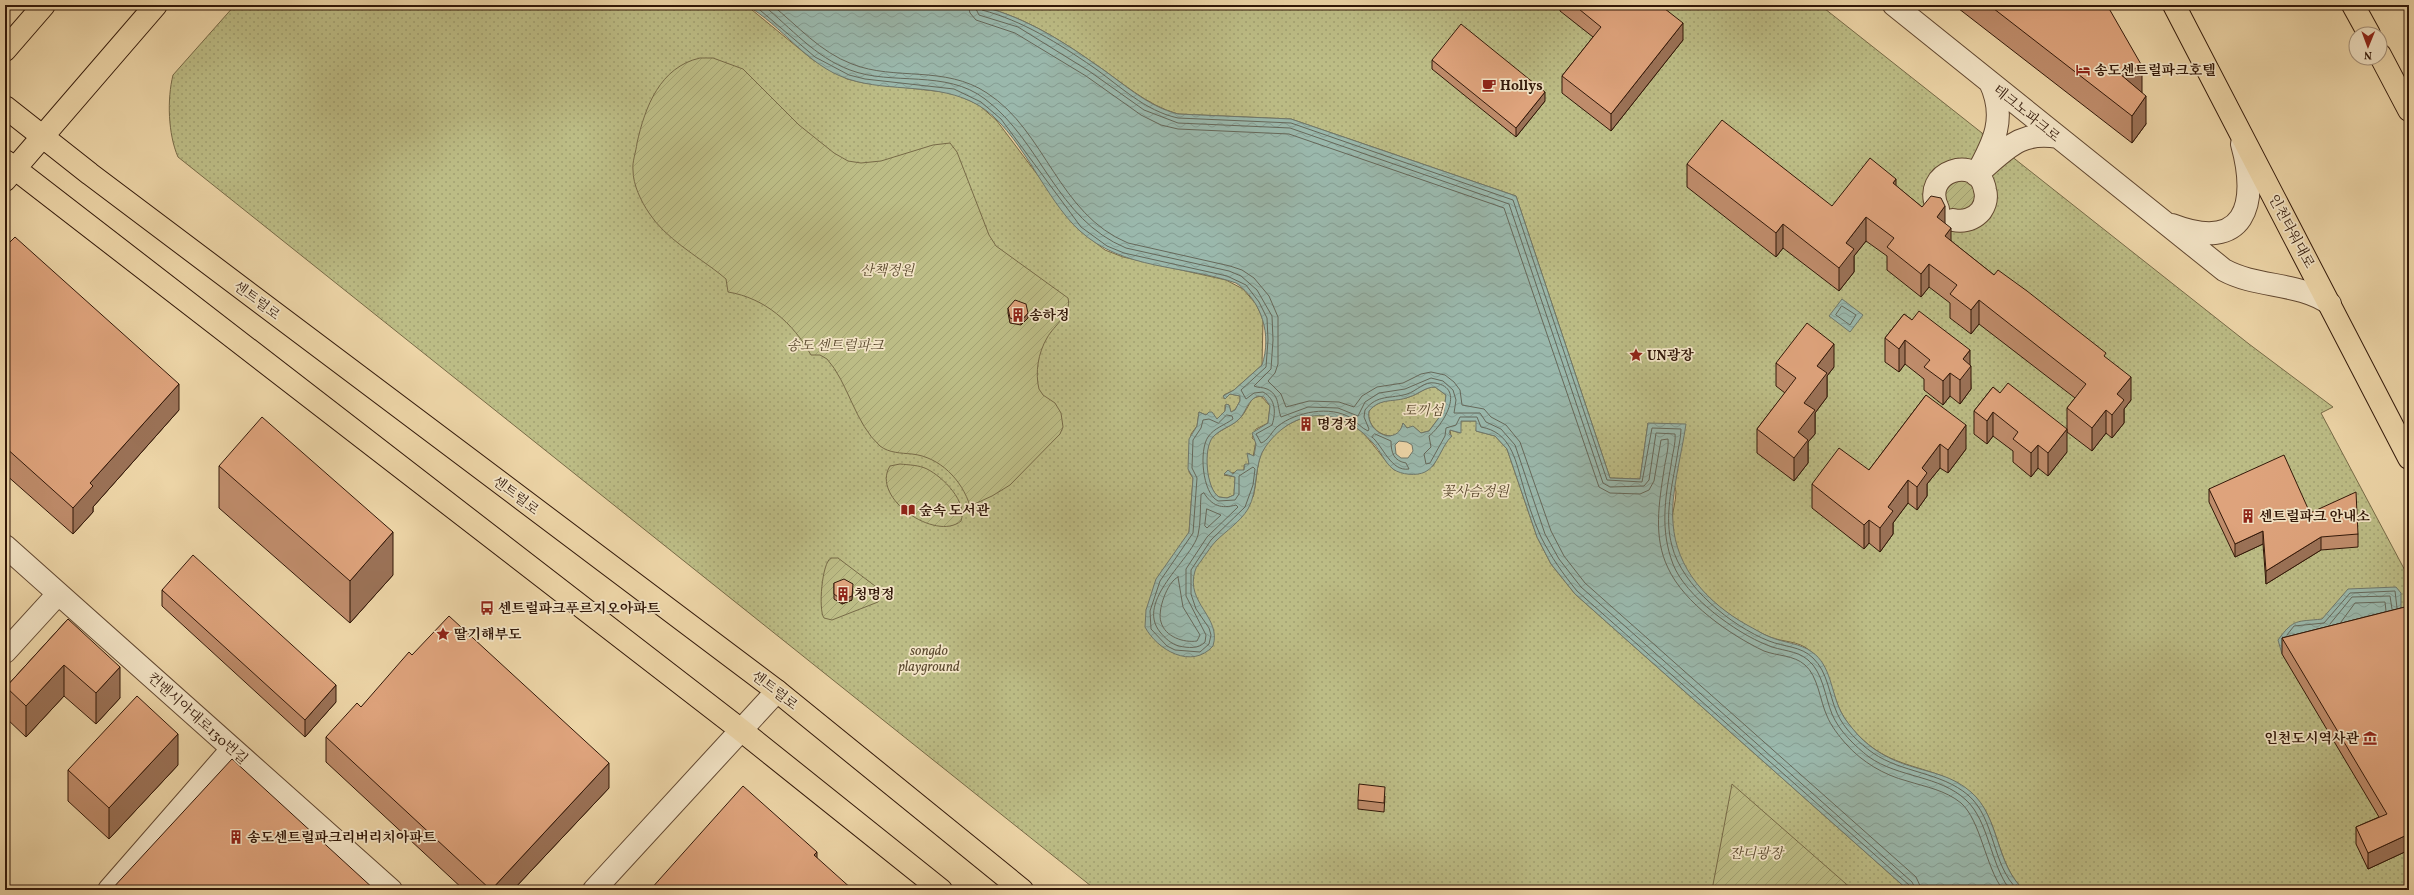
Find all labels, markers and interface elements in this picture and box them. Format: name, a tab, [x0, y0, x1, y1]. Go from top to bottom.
north arrow	[2348, 26, 2388, 66]
text: N	[2364, 47, 2372, 62]
hotel icon: 송도센트럴파크호텔	[2075, 62, 2091, 78]
place label: 송도센트럴파크호텔	[2094, 62, 2216, 81]
cafe icon: Hollys	[1481, 77, 1497, 93]
place label: Hollys	[1500, 77, 1543, 96]
street label: 테크노파크로	[1989, 81, 2064, 147]
street label: 인천타워대로	[2263, 191, 2318, 272]
park label: 산책정원	[860, 262, 916, 281]
street label: 센트럴로	[229, 277, 284, 325]
building icon: 송하정	[1010, 307, 1026, 323]
place label: 송하정	[1029, 307, 1070, 326]
park label: 송도 센트럴파크	[786, 337, 884, 356]
place icon: UN광장	[1628, 347, 1644, 363]
place label: UN광장	[1647, 347, 1694, 366]
park label: 토끼섬	[1403, 402, 1445, 421]
building icon: 명경정	[1298, 416, 1314, 432]
place label: 명경정	[1317, 416, 1358, 435]
street label: 센트럴로	[488, 472, 543, 520]
park label: 꽃사슴정원	[1441, 483, 1510, 502]
library icon: 숲속 도서관	[900, 502, 916, 518]
place label: 숲속 도서관	[919, 502, 990, 521]
building icon: 센트럴파크 안내소	[2240, 508, 2256, 524]
place label: 센트럴파크 안내소	[2259, 508, 2370, 527]
building icon: 청명정	[835, 586, 851, 602]
place label: 청명정	[854, 586, 895, 605]
bus stop icon: 센트럴파크푸르지오아파트	[479, 600, 495, 616]
place label: 센트럴파크푸르지오아파트	[498, 600, 661, 619]
place icon: 딸기해부도	[435, 626, 451, 642]
place label: 딸기해부도	[454, 626, 522, 645]
park label: songdo playground	[898, 642, 960, 677]
street label: 센트럴로	[747, 667, 802, 716]
street label: 컨벤시아대로130번길	[143, 669, 251, 769]
place label: 인천도시역사관	[2264, 730, 2359, 749]
museum icon: 인천도시역사관	[2362, 730, 2378, 746]
building icon: 송도센트럴파크리버리치아파트	[228, 829, 244, 845]
place label: 송도센트럴파크리버리치아파트	[247, 829, 437, 848]
park label: 잔디광장	[1729, 845, 1786, 864]

